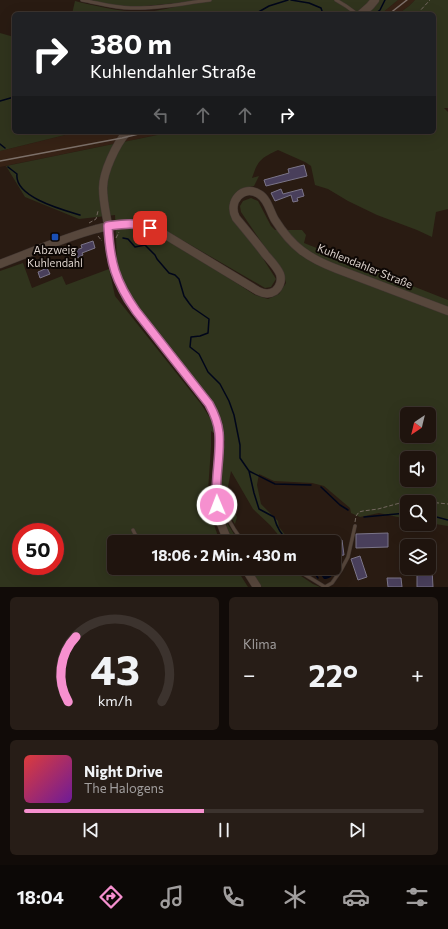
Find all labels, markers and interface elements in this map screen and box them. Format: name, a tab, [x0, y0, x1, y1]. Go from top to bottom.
text: 380 m	[90, 26, 172, 60]
icon: right	[24, 28, 76, 80]
text: Kuhlendahler Straße	[90, 60, 256, 82]
icon: left	[150, 104, 172, 126]
icon: ahead	[192, 104, 214, 126]
icon: ahead	[234, 104, 256, 126]
icon: right	[276, 104, 298, 126]
pin	[133, 211, 167, 245]
icon: arrive	[139, 217, 161, 239]
marker: Abzweig Kuhlendahl	[50, 232, 60, 242]
street label: Kuhlendahler Straße	[316, 241, 415, 291]
place label: Abzweig Kuhlendahl	[27, 243, 83, 269]
north arrow	[400, 407, 436, 443]
map controls	[400, 407, 436, 575]
button: sound	[400, 451, 436, 487]
position arrow	[196, 484, 238, 526]
button: search	[400, 495, 436, 531]
speed limit sign: 50	[12, 523, 64, 575]
button: layers	[400, 539, 436, 575]
text: 18:06 · 2 Min. · 430 m	[151, 546, 297, 564]
text: Klima	[243, 636, 277, 652]
text: 43	[90, 642, 139, 693]
text: 22°	[309, 656, 358, 693]
text: −	[243, 661, 256, 688]
text: +	[411, 661, 424, 688]
text: km/h	[97, 690, 132, 708]
text: Night Drive	[84, 762, 163, 780]
text: The Halogens	[84, 780, 164, 796]
icon: previous	[80, 819, 102, 841]
icon: pause	[213, 819, 235, 841]
icon: next	[346, 819, 368, 841]
icon: directions	[97, 883, 125, 911]
icon: music	[158, 883, 186, 911]
icon: phone	[219, 883, 247, 911]
icon: climate	[281, 883, 309, 911]
icon: car	[342, 883, 370, 911]
icon: filters	[403, 883, 431, 911]
text: 18:04	[17, 886, 64, 908]

